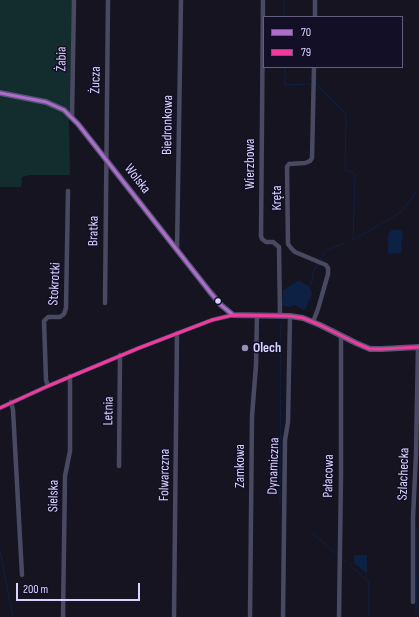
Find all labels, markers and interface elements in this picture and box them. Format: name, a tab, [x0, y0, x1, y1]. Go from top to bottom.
legend	[263, 16, 403, 68]
text: 70	[301, 25, 311, 40]
text: 79	[301, 45, 311, 60]
street label: Żabia	[53, 46, 71, 72]
street label: Żucza	[87, 66, 105, 94]
street label: Biedronkowa	[159, 95, 177, 155]
street label: Wierzbowa	[242, 138, 258, 190]
street label: Wolska	[120, 161, 154, 197]
street label: Kręta	[269, 185, 285, 211]
street label: Bratka	[85, 216, 103, 246]
street label: Stokrotki	[45, 262, 65, 306]
unlabelled marker	[213, 296, 223, 306]
place label: Olech	[253, 340, 281, 356]
marker: Olech	[240, 343, 250, 353]
street label: Letnia	[100, 396, 118, 426]
street label: Dynamiczna	[265, 437, 283, 495]
street label: Zamkowa	[232, 444, 248, 488]
street label: Szlachecka	[395, 447, 413, 501]
street label: Folwarczna	[156, 449, 174, 501]
street label: Pałacowa	[320, 454, 338, 498]
street label: Sielska	[45, 480, 63, 512]
scale bar	[18, 575, 142, 601]
text: 200 m	[23, 582, 48, 597]

